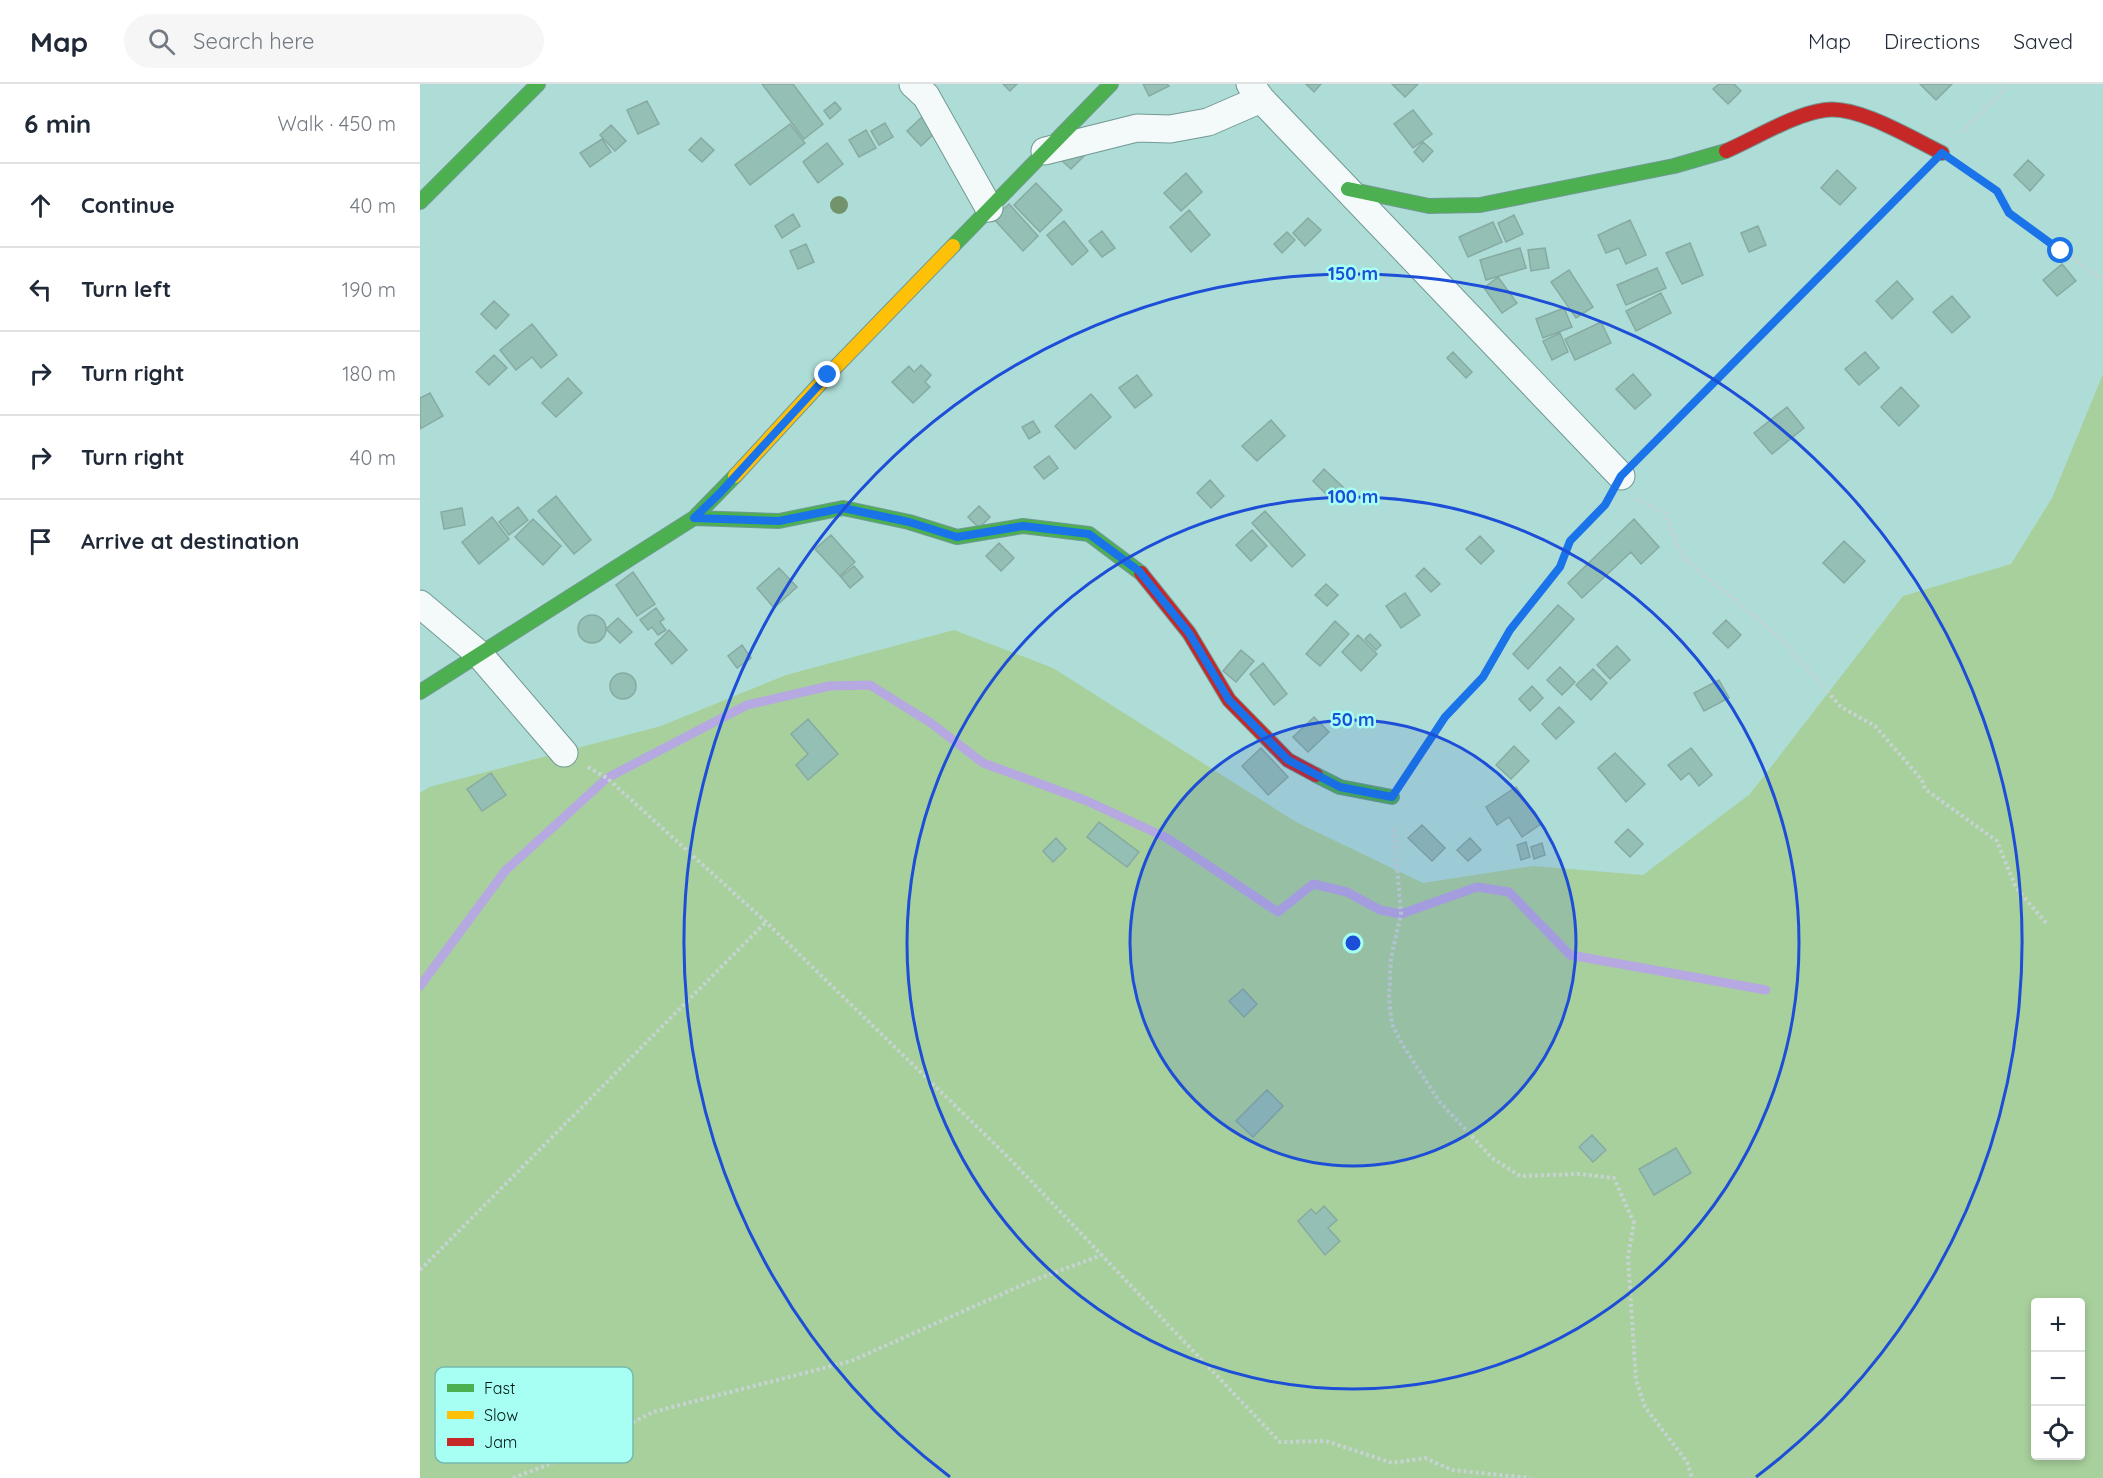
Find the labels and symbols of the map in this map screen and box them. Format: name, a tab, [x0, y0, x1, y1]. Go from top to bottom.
route start	[2047, 237, 2073, 263]
text: 150 m	[1328, 262, 1378, 285]
route end	[814, 361, 840, 387]
text: 100 m	[1328, 485, 1378, 508]
text: 50 m	[1331, 708, 1375, 731]
centre of rings	[1343, 933, 1363, 953]
legend	[435, 1367, 633, 1463]
text: Fast	[484, 1378, 515, 1398]
text: Slow	[484, 1405, 518, 1425]
text: Jam	[484, 1432, 517, 1452]

